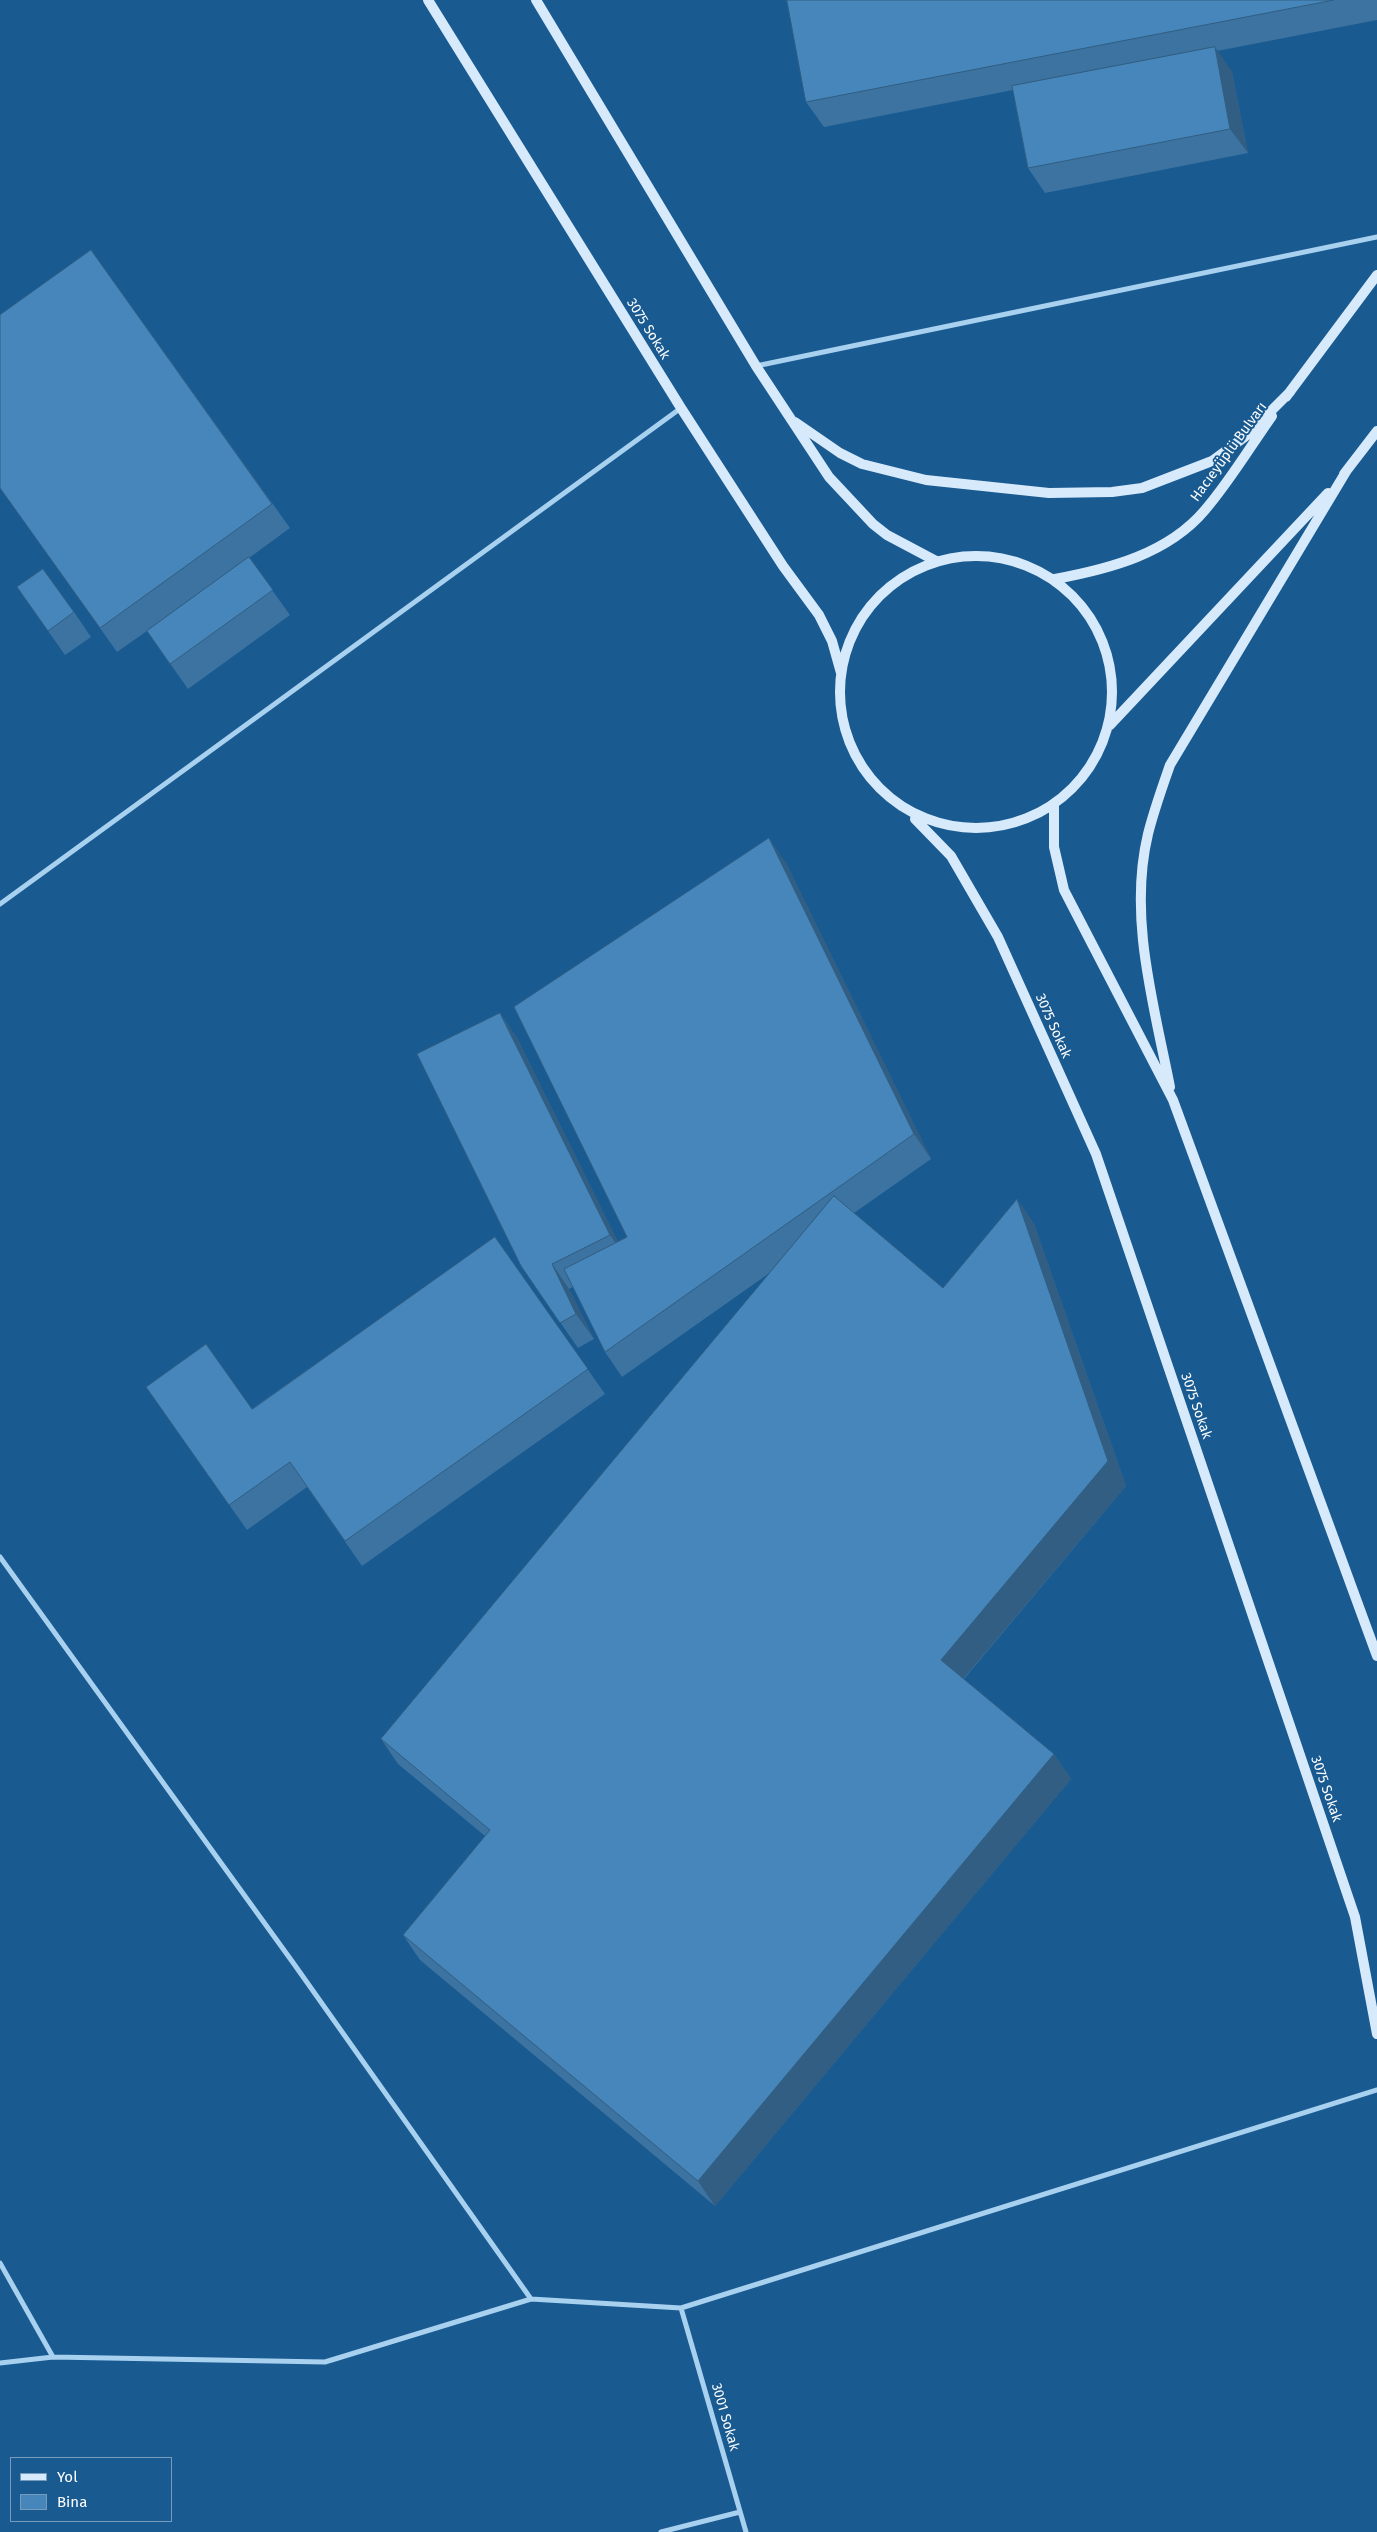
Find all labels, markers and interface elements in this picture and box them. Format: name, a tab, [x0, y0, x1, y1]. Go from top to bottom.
street label: 3075 Sokak	[623, 295, 673, 363]
street label: Hacıeyüplü Bulvarı	[1187, 399, 1271, 505]
street label: 3075 Sokak	[1031, 991, 1075, 1061]
street label: 3075 Sokak	[1177, 1371, 1215, 1441]
street label: 3075 Sokak	[1307, 1754, 1345, 1824]
street label: 3001 Sokak	[707, 2381, 743, 2453]
legend	[10, 2457, 172, 2522]
text: Yol	[57, 2468, 78, 2486]
text: Bina	[57, 2493, 87, 2511]

